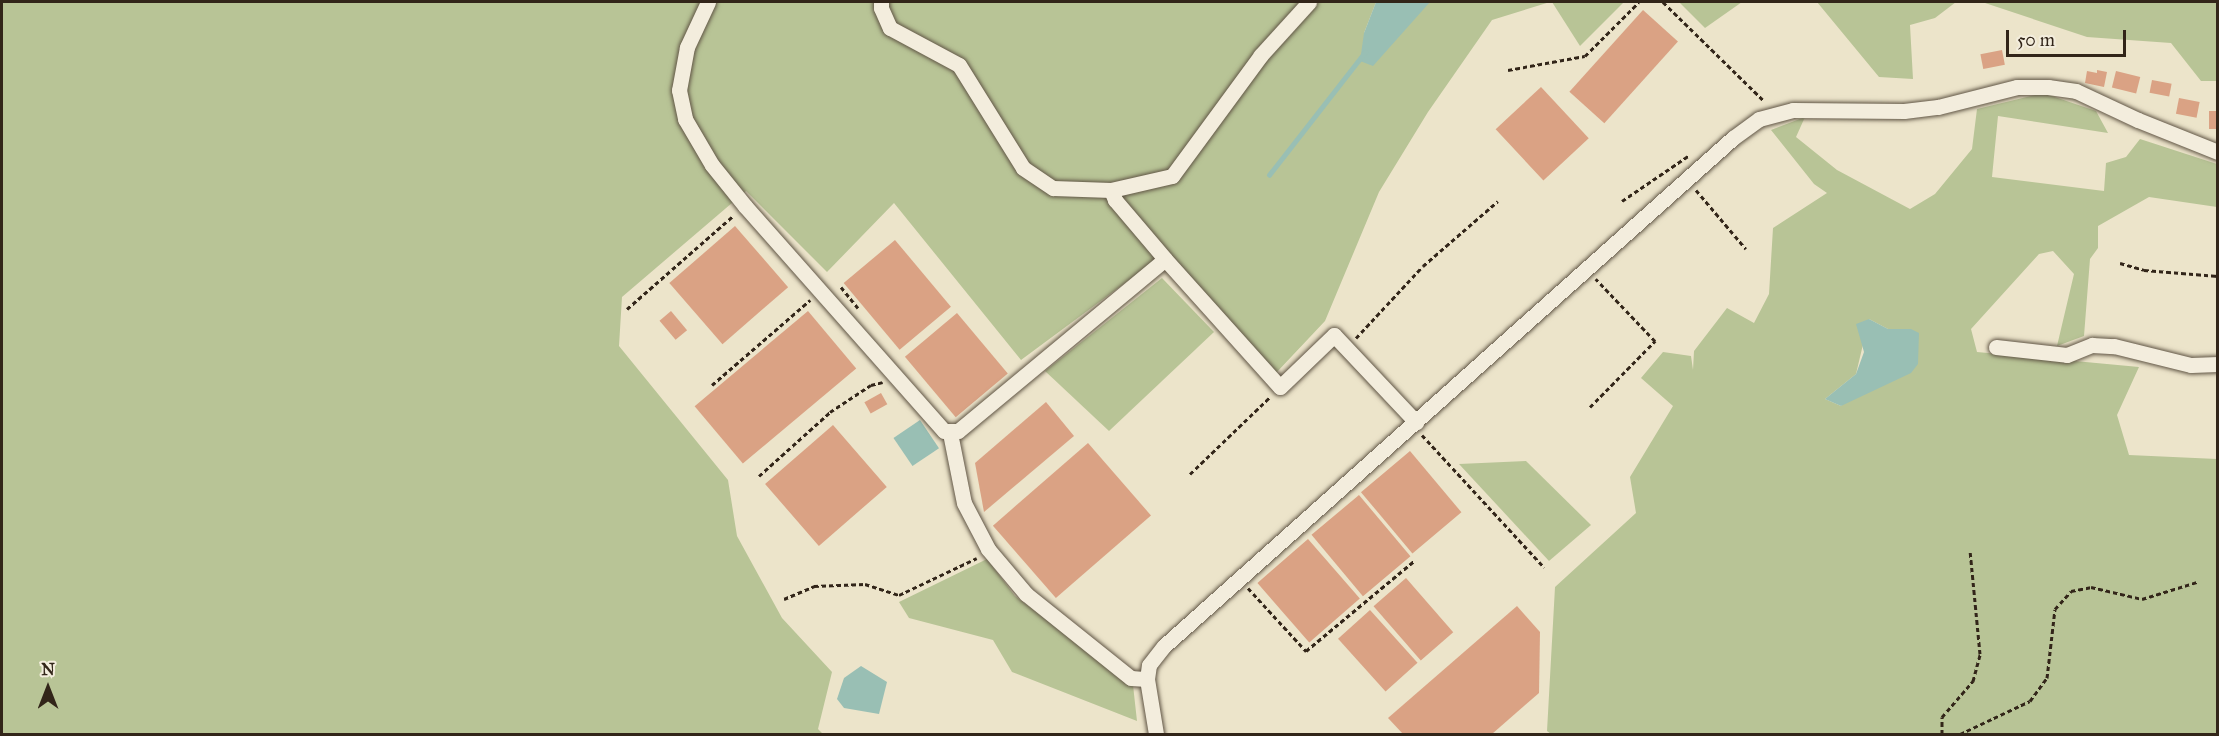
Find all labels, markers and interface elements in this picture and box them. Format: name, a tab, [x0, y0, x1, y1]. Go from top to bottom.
scale bar	[2009, 18, 2129, 56]
text: 50 m	[2017, 29, 2055, 51]
north arrow	[18, 658, 78, 718]
text: N	[41, 660, 55, 679]

